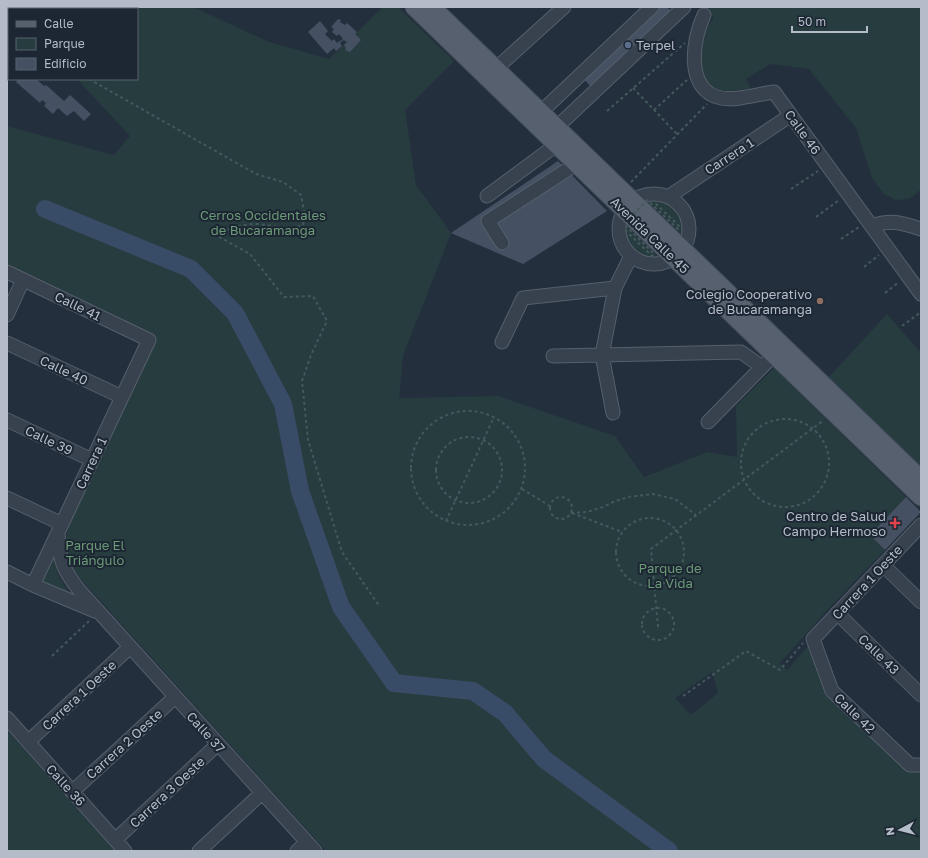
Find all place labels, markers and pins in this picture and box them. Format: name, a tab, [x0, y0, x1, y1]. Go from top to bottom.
place label: Terpel	[636, 37, 675, 53]
marker: Terpel	[623, 40, 633, 50]
place label: Colegio Cooperativo de Bucaramanga	[686, 286, 812, 317]
marker: Colegio Cooperativo de Bucaramanga	[815, 296, 825, 306]
place label: Centro de Salud Campo Hermoso	[783, 508, 886, 539]
marker: Centro de Salud Campo Hermoso	[889, 517, 901, 529]

